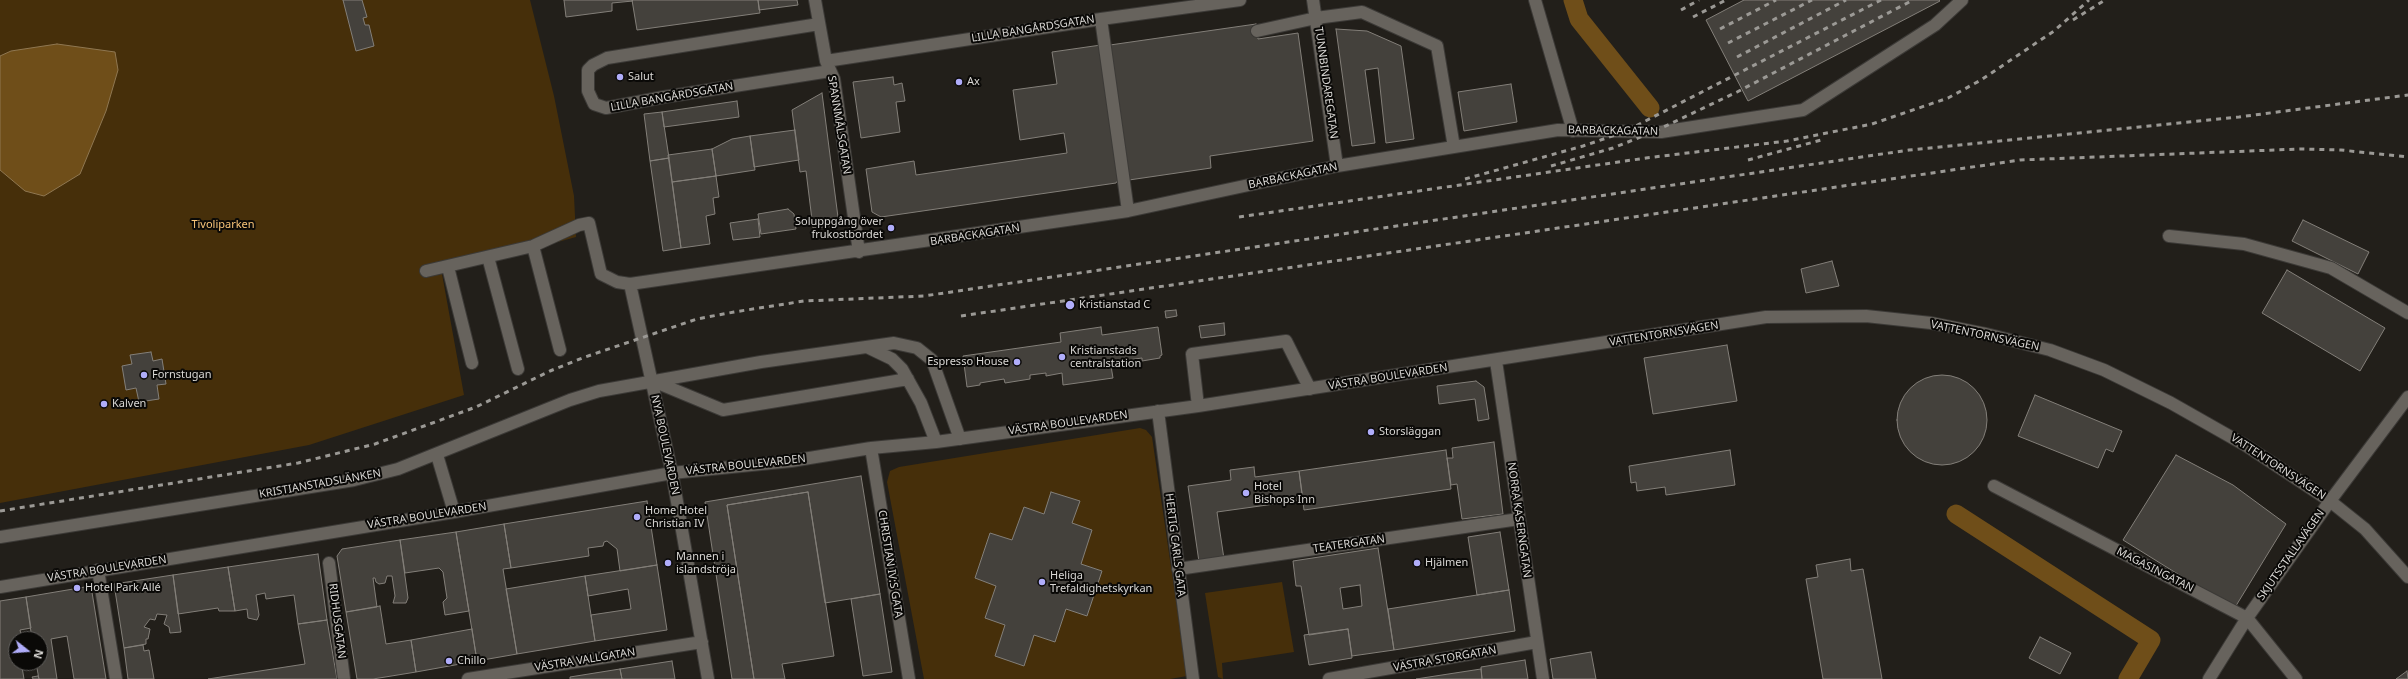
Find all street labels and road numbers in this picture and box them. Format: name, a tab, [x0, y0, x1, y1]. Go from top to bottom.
street label: LILLA BANGÅRDSGATAN	[971, 13, 1095, 45]
street label: TUNNBINDAREGATAN	[1312, 26, 1340, 140]
street label: SPANNMÅLSGATAN	[825, 75, 853, 175]
street label: LILLA BANGÅRDSGATAN	[610, 80, 734, 114]
street label: BARBACKAGATAN	[1568, 124, 1658, 138]
street label: BARBACKAGATAN	[1247, 160, 1339, 192]
street label: BARBACKAGATAN	[929, 221, 1021, 249]
street label: VATTENTORNSVÄGEN	[1930, 318, 2040, 354]
street label: VATTENTORNSVÄGEN	[1608, 319, 1720, 349]
street label: VÄSTRA BOULEVARDEN	[1328, 361, 1448, 393]
street label: NYA BOULEVARDEN	[648, 394, 682, 496]
street label: VÄSTRA BOULEVARDEN	[1008, 408, 1128, 438]
street label: VATTENTORNSVÄGEN	[2228, 431, 2328, 503]
street label: VÄSTRA BOULEVARDEN	[686, 452, 806, 478]
street label: NORRA KASERNGATAN	[1504, 461, 1534, 579]
street label: KRISTIANSTADSLÄNKEN	[258, 467, 382, 501]
street label: HERTIG CARLS GATA	[1162, 493, 1188, 597]
street label: VÄSTRA BOULEVARDEN	[367, 500, 487, 532]
street label: SKJUTSSTALLAVÄGEN	[2255, 507, 2327, 603]
street label: CHRISTIAN IV:S GATA	[875, 509, 905, 619]
street label: TEATERGATAN	[1312, 532, 1386, 556]
street label: MAGASINGATAN	[2114, 545, 2196, 595]
street label: VÄSTRA BOULEVARDEN	[47, 553, 167, 585]
street label: RIDHUSGATAN	[326, 583, 348, 659]
street label: VÄSTRA STORGATAN	[1392, 643, 1498, 675]
street label: VÄSTRA VALLGATAN	[534, 646, 636, 674]

